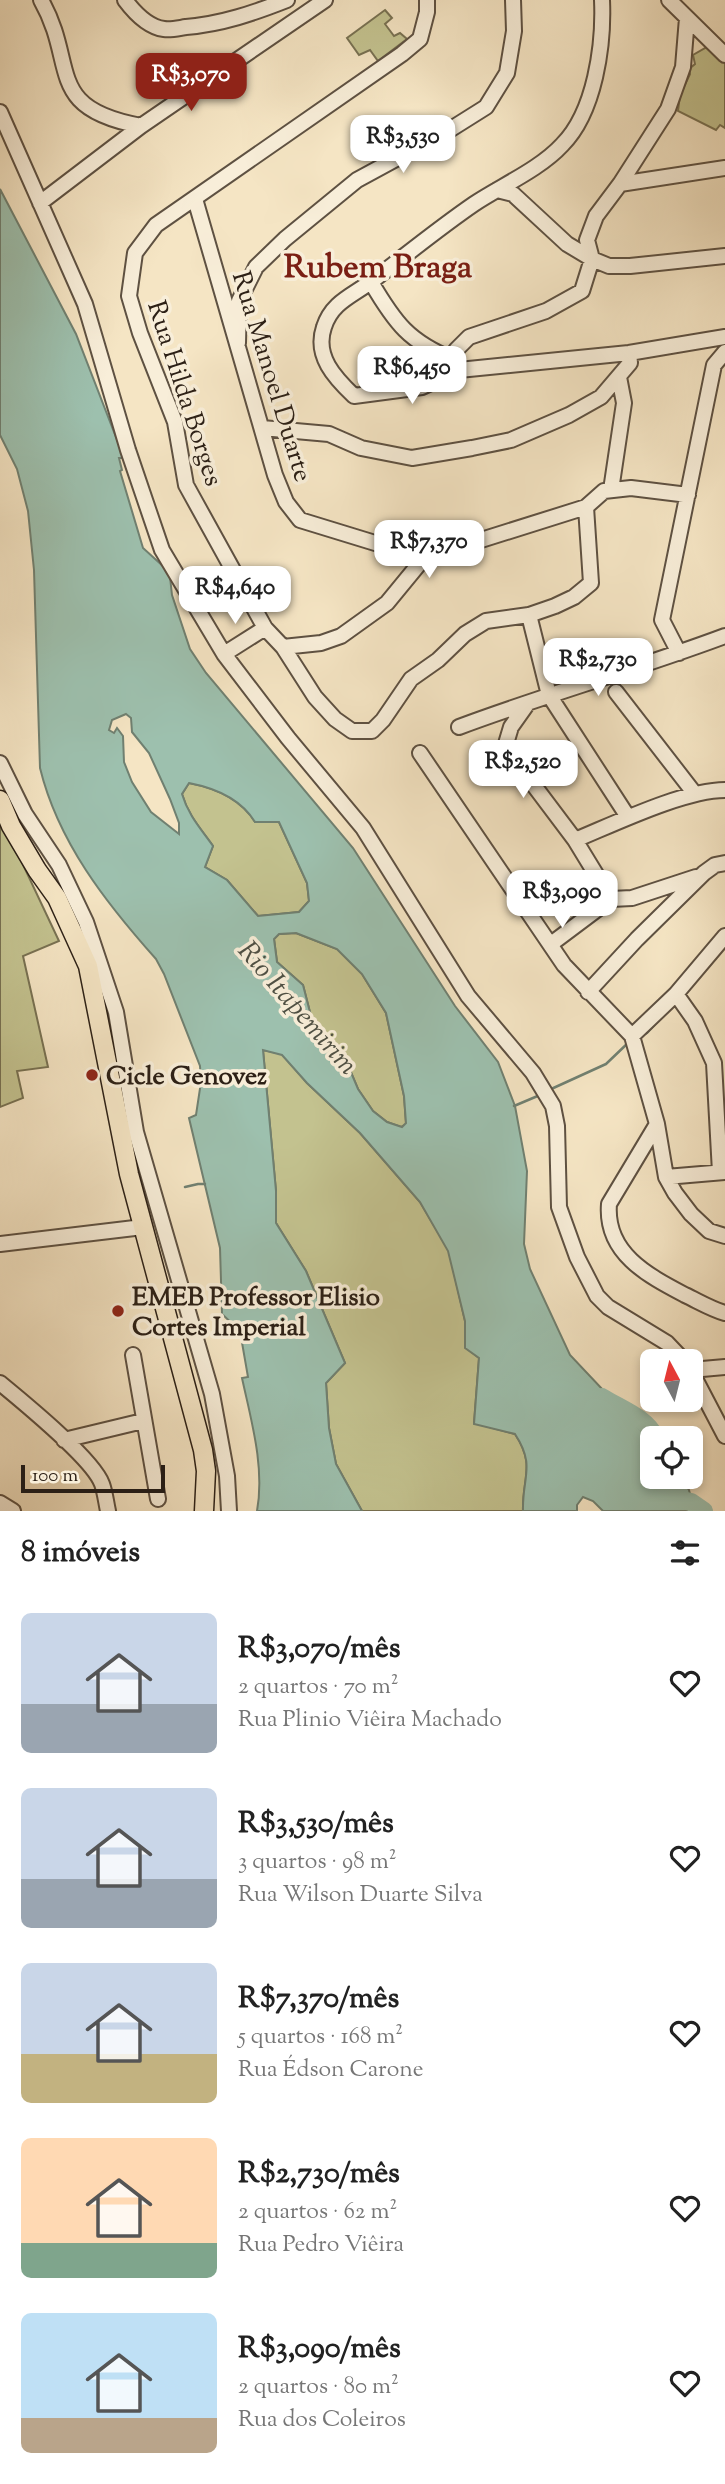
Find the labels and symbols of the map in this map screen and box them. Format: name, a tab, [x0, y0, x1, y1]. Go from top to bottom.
pin: R$3,070	[126, 54, 256, 113]
pin: R$3,530	[338, 116, 468, 175]
district label: Rubem Braga	[284, 245, 473, 293]
street label: Rua Manoel Duarte	[221, 267, 320, 487]
street label: Rua Hilda Borges	[136, 296, 231, 491]
pin: R$6,450	[347, 346, 477, 406]
pin: R$7,370	[364, 520, 494, 580]
pin: R$4,640	[170, 566, 300, 626]
pin: R$2,730	[533, 638, 663, 698]
pin: R$2,520	[458, 740, 588, 800]
pin: R$3,090	[497, 870, 627, 930]
water label: Rio Itapemirim	[227, 933, 366, 1085]
place label: Cicle Genovez	[106, 1059, 267, 1096]
marker: Cicle Genovez	[84, 1067, 100, 1083]
place label: EMEB Professor Elisio Cortes Imperial	[132, 1280, 380, 1347]
marker: EMEB Professor Elisio Cortes Imperial	[110, 1303, 126, 1319]
north arrow	[640, 1349, 704, 1412]
scale bar	[21, 1462, 164, 1494]

